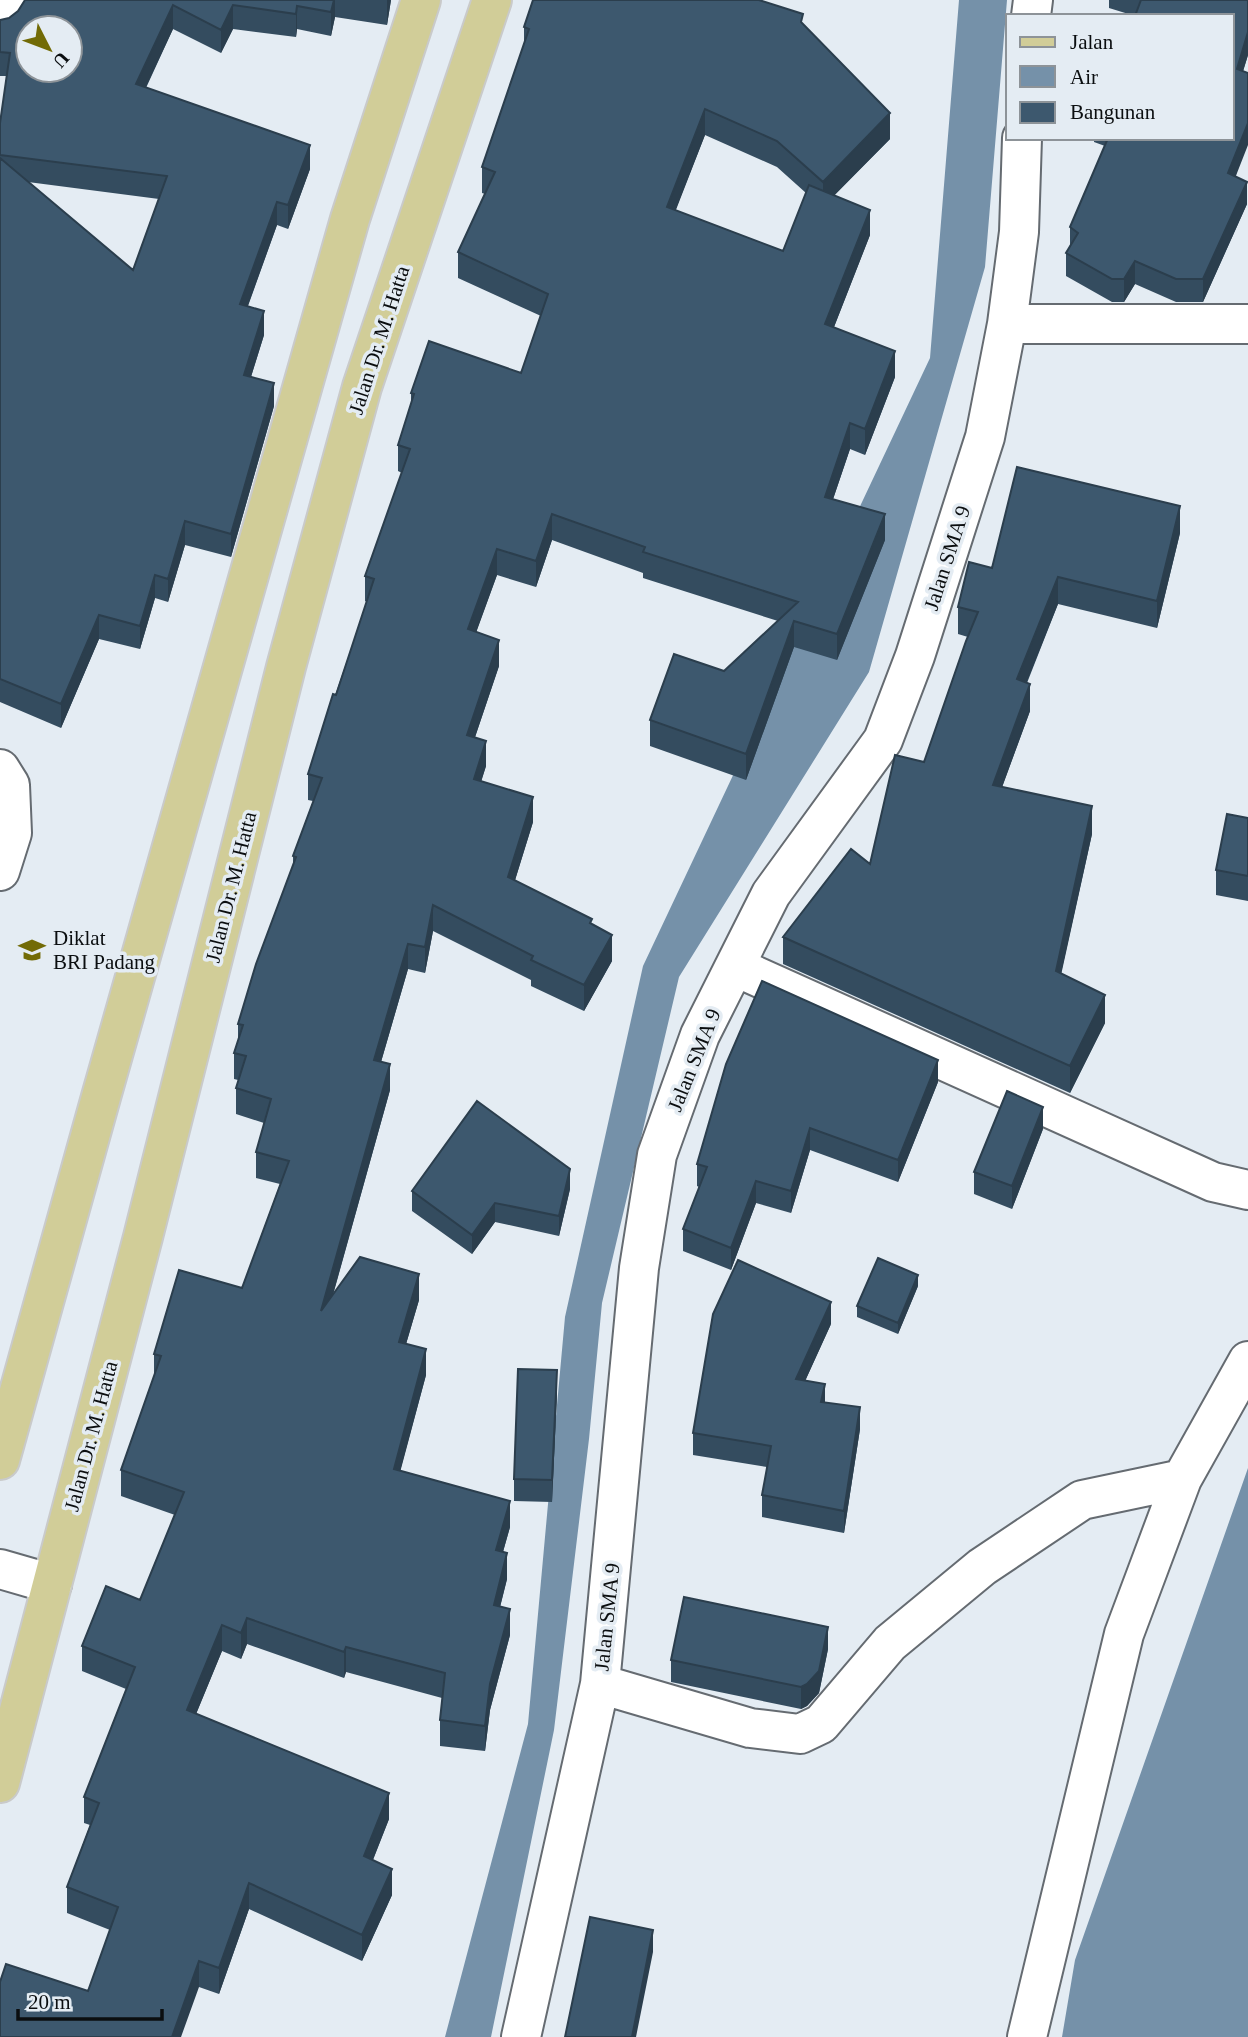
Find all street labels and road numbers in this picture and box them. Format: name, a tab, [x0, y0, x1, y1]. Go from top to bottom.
street label: Jalan Dr. M. Hatta	[344, 262, 415, 417]
street label: Jalan SMA 9	[919, 503, 975, 613]
street label: Jalan Dr. M. Hatta	[201, 808, 262, 965]
street label: Jalan SMA 9	[663, 1005, 725, 1115]
street label: Jalan Dr. M. Hatta	[59, 1358, 123, 1514]
street label: Jalan SMA 9	[589, 1562, 625, 1672]

